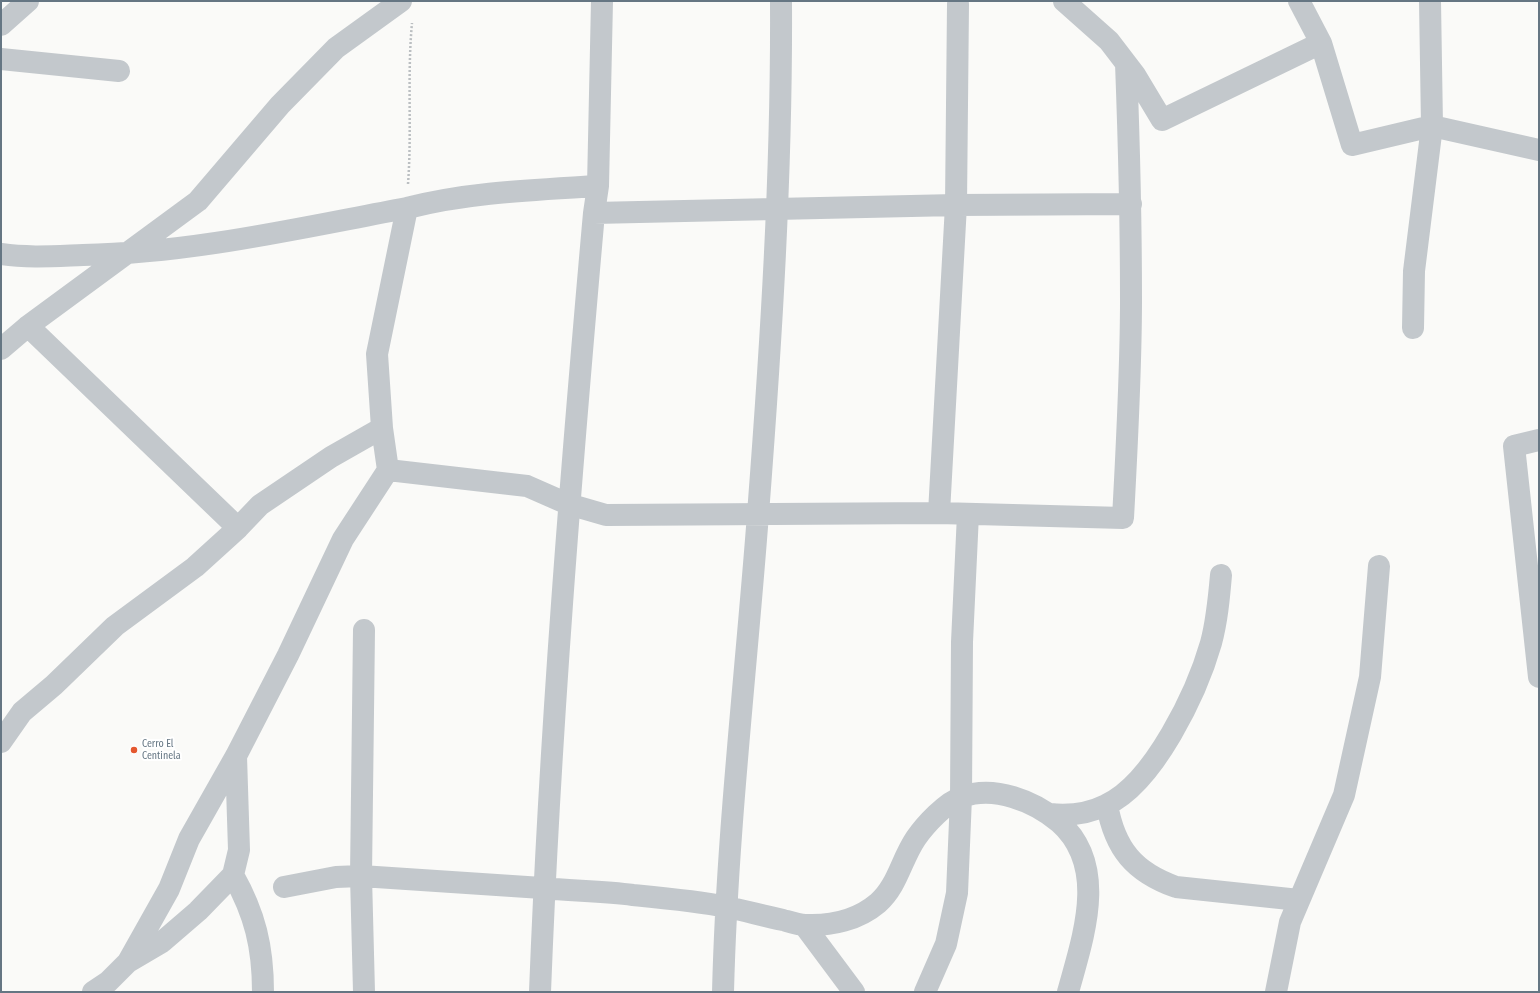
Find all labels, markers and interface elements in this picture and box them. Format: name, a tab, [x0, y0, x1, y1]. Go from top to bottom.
place label: Cerro El Centinela	[142, 738, 181, 762]
marker: Cerro El Centinela	[129, 745, 139, 755]

